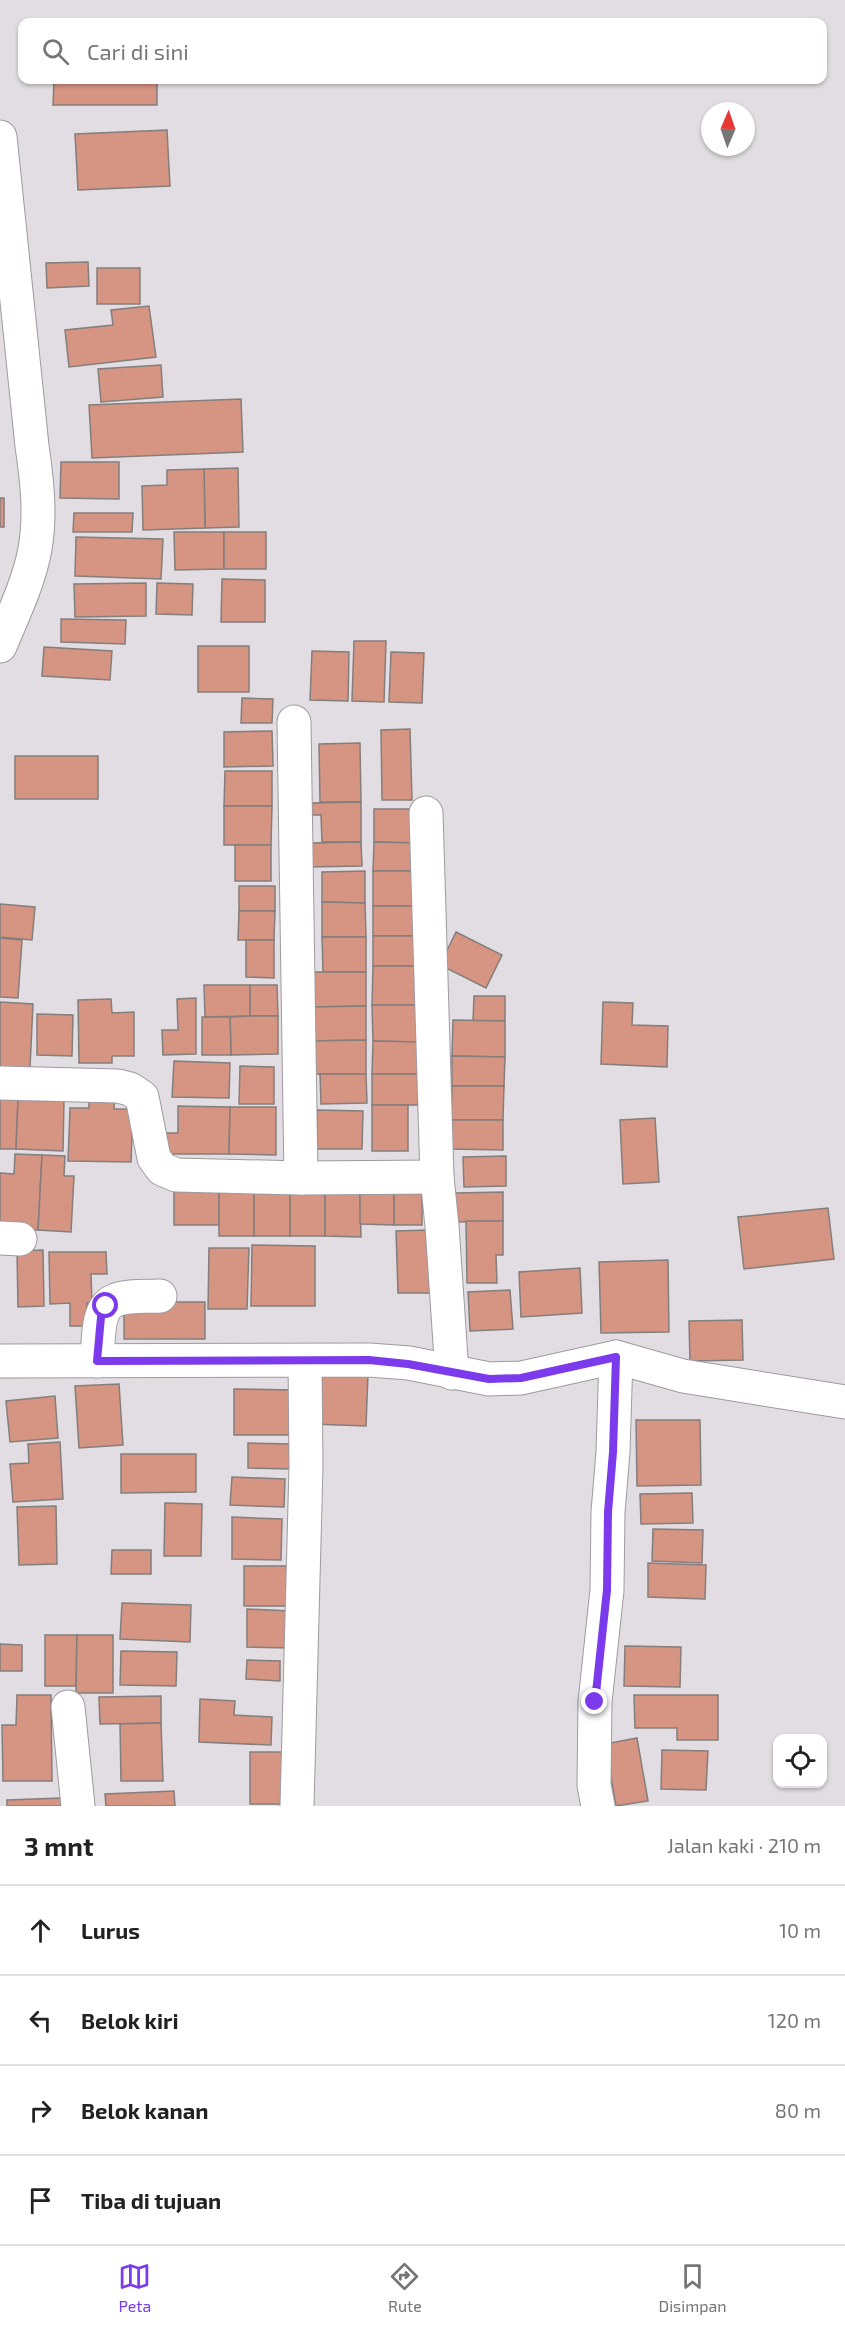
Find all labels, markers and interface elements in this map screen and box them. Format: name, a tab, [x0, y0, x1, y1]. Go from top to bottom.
search box	[18, 18, 827, 84]
icon: search	[39, 35, 72, 68]
text: Cari di sini	[87, 38, 189, 64]
north arrow	[701, 102, 755, 156]
route start	[92, 1292, 118, 1318]
route end	[581, 1688, 607, 1714]
map controls	[773, 1734, 827, 1788]
button: locate	[773, 1734, 827, 1788]
text: 3 mnt	[24, 1830, 94, 1861]
text: Jalan kaki · 210 m	[667, 1833, 821, 1857]
icon: ahead	[24, 1914, 57, 1947]
text: Lurus	[81, 1917, 140, 1943]
text: 10 m	[779, 1918, 821, 1942]
icon: left	[24, 2004, 57, 2037]
text: Belok kiri	[81, 2007, 178, 2033]
text: 120 m	[768, 2008, 821, 2032]
icon: right	[24, 2094, 57, 2127]
text: Belok kanan	[81, 2097, 208, 2123]
text: 80 m	[775, 2098, 821, 2122]
icon: arrive	[24, 2184, 57, 2217]
text: Tiba di tujuan	[81, 2187, 221, 2213]
tab: Peta	[118, 2260, 151, 2315]
tab: Rute	[388, 2260, 422, 2315]
tab: Disimpan	[659, 2260, 727, 2315]

